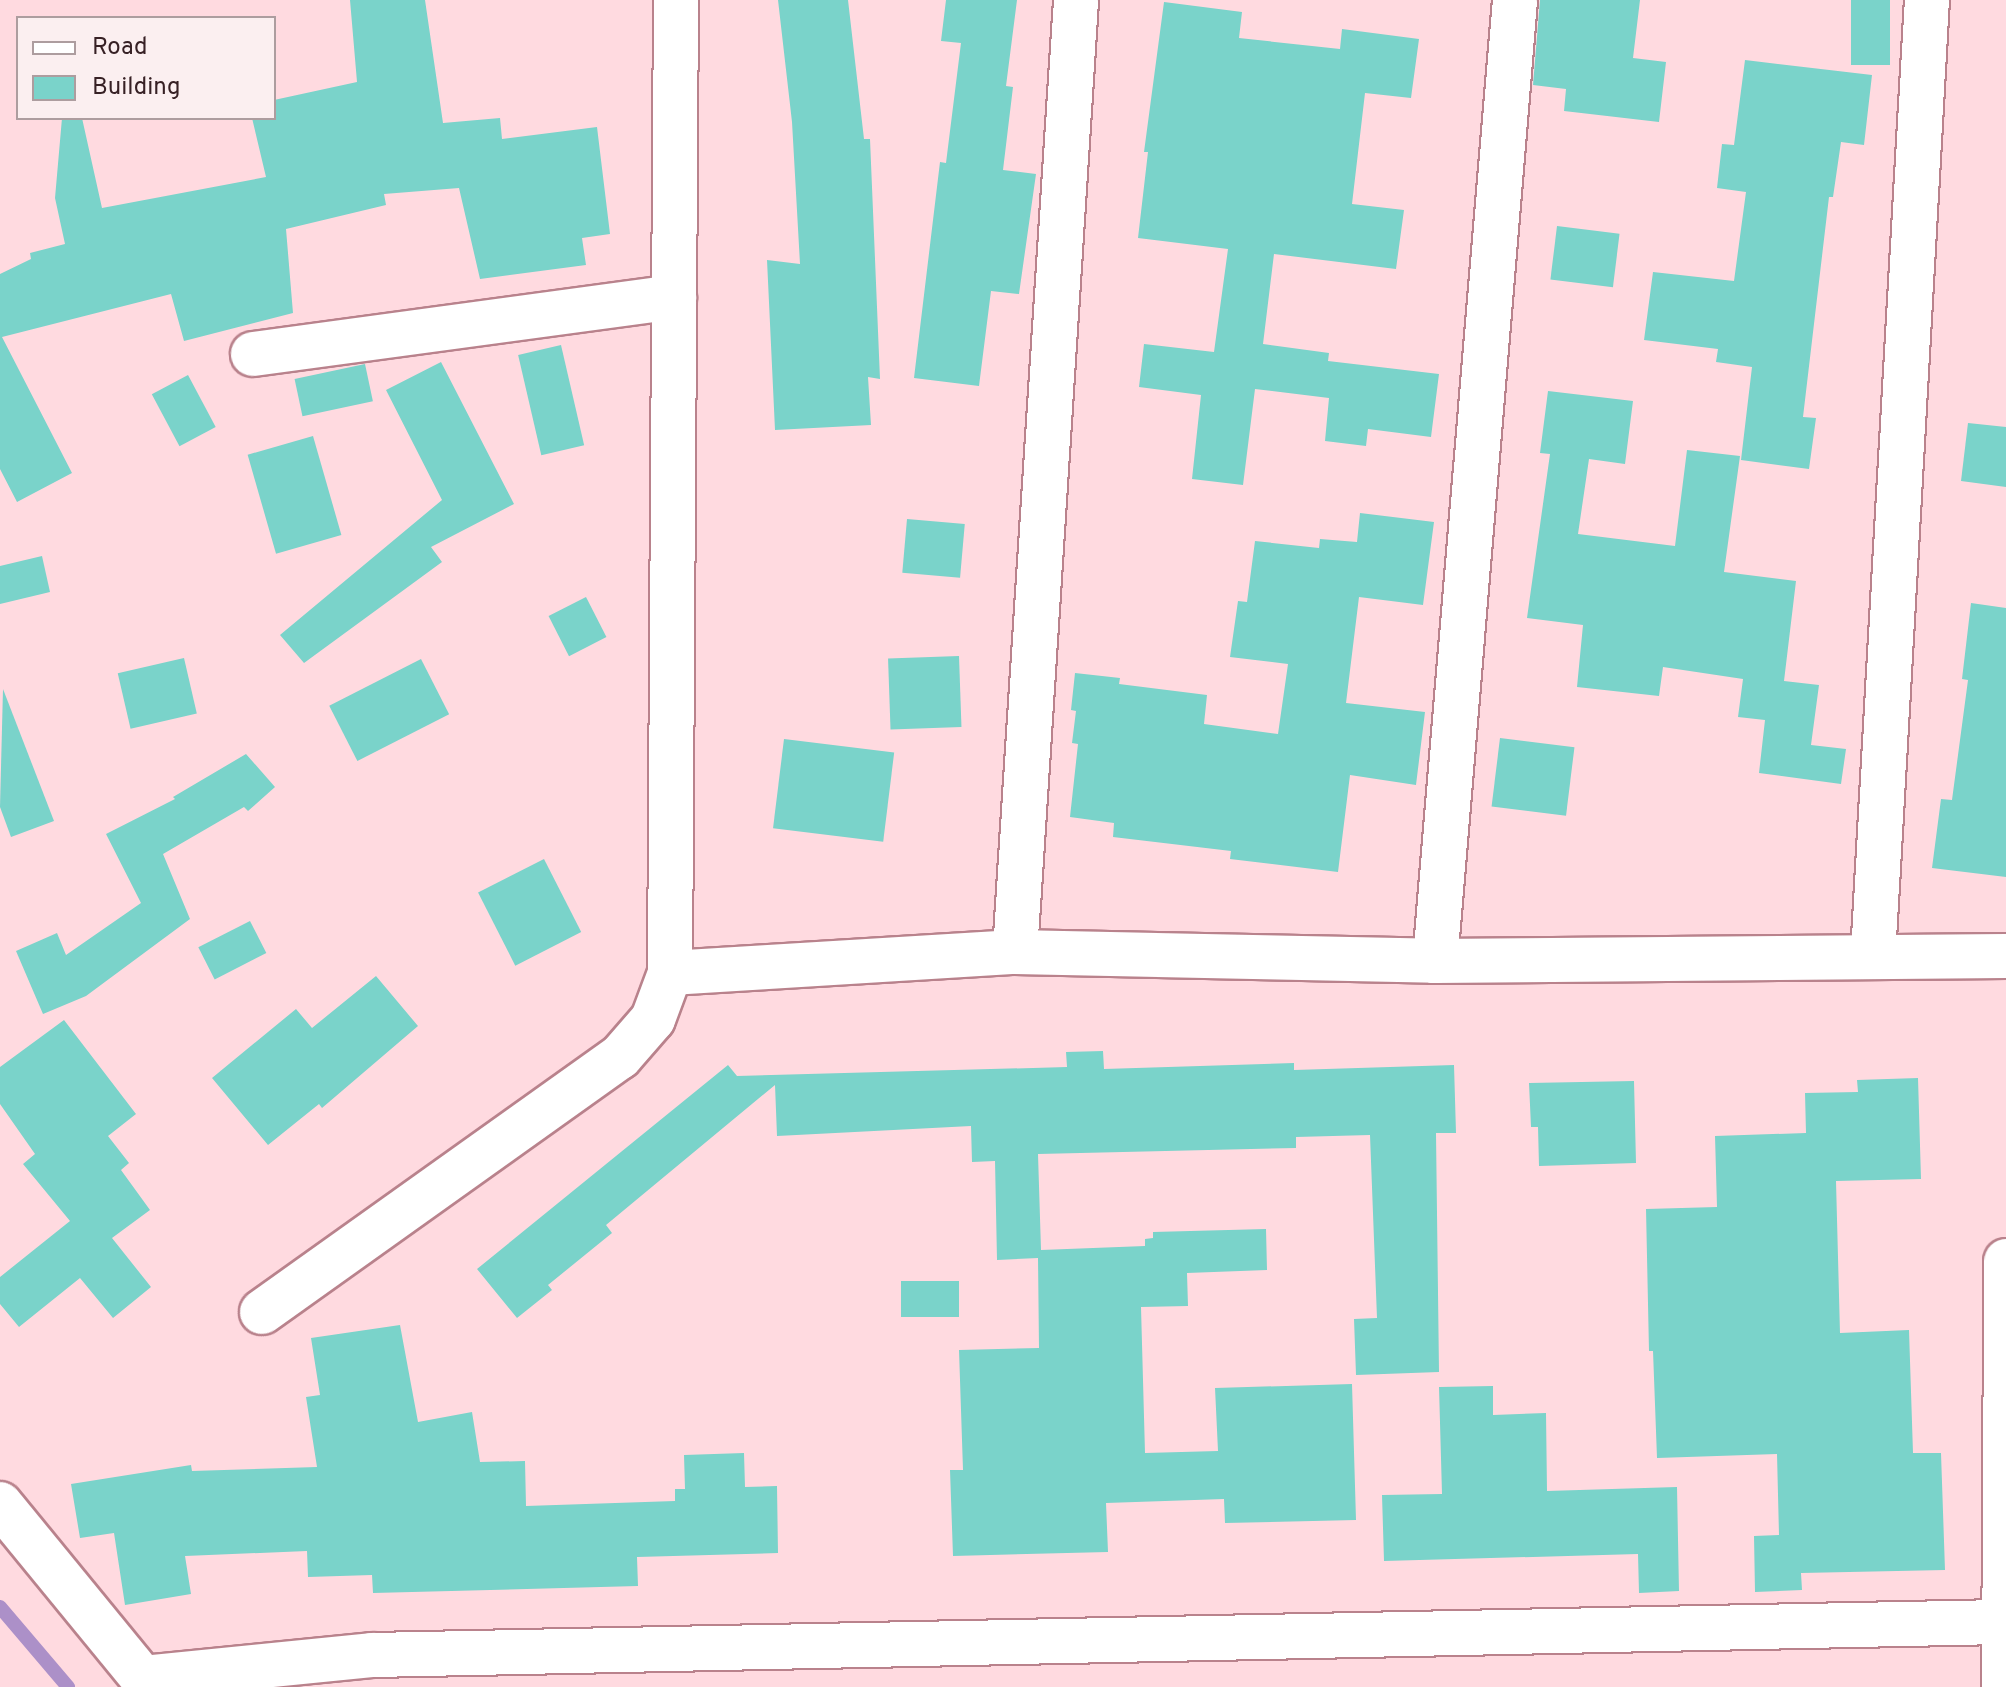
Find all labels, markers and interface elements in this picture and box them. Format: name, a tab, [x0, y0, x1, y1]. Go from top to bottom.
legend	[16, 16, 276, 120]
text: Road	[92, 33, 148, 63]
text: Building	[92, 73, 181, 103]

